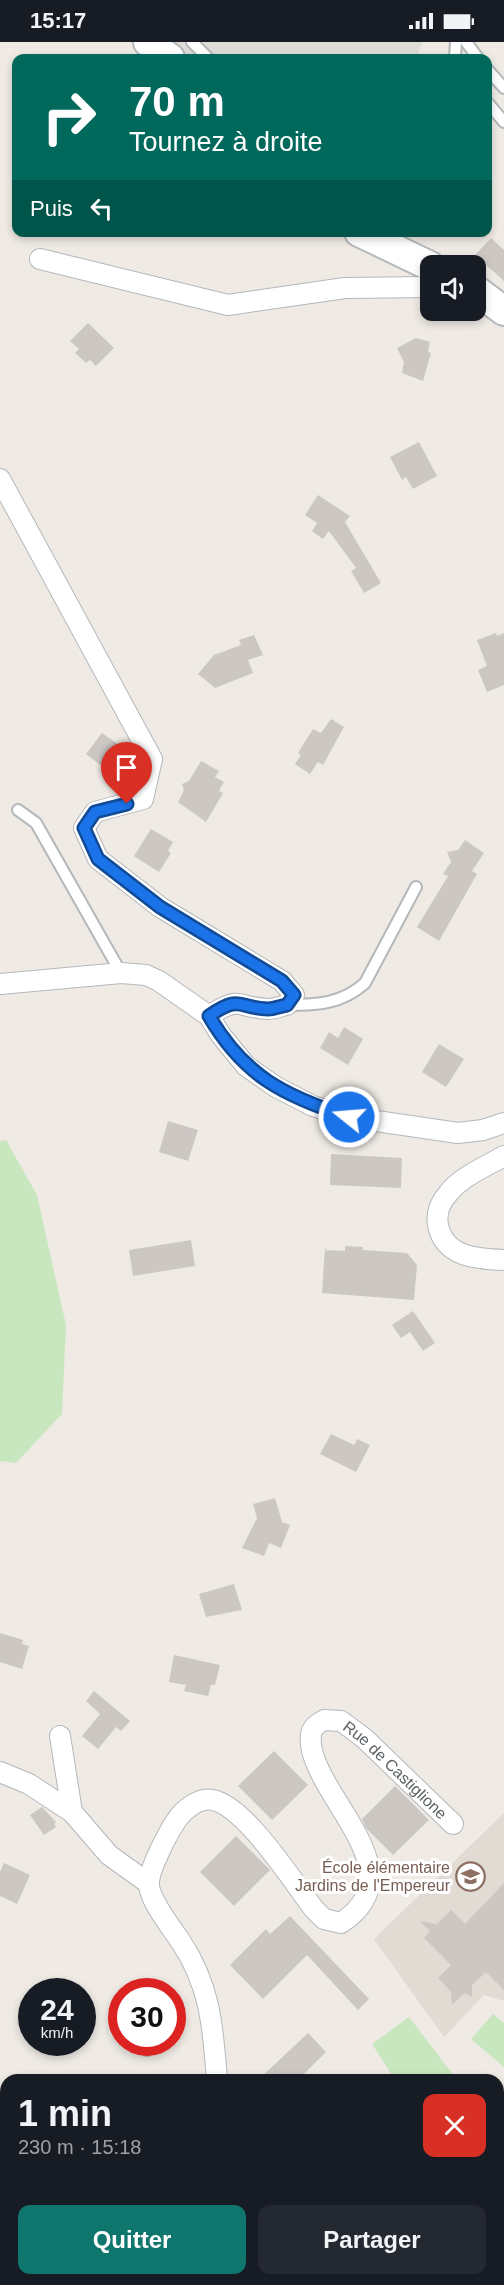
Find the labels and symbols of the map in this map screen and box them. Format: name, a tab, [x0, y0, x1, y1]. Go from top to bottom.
pin	[101, 742, 152, 804]
position arrow	[317, 1085, 381, 1149]
street label: Rue de Castiglione	[340, 1717, 451, 1822]
place label: École élémentaire Jardins de l'Empereur	[295, 1858, 451, 1894]
school or university icon: École élémentaire Jardins de l'Empereur	[455, 1860, 487, 1892]
speed limit sign: 30	[108, 1978, 186, 2056]

